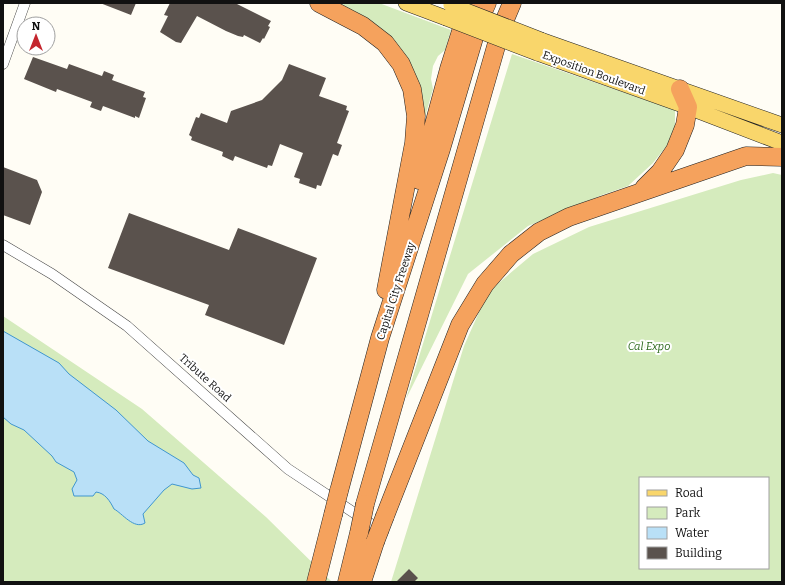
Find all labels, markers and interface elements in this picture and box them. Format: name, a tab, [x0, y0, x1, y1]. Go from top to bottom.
north arrow	[16, 16, 56, 56]
text: N	[32, 20, 41, 33]
street label: Exposition Boulevard	[541, 48, 648, 98]
street label: Capital City Freeway	[374, 240, 418, 342]
park label: Cal Expo	[628, 340, 670, 353]
street label: Tribute Road	[176, 351, 234, 405]
legend	[639, 477, 769, 569]
text: Road	[675, 486, 703, 500]
text: Park	[675, 506, 701, 520]
text: Water	[675, 526, 710, 540]
text: Building	[675, 546, 722, 560]

